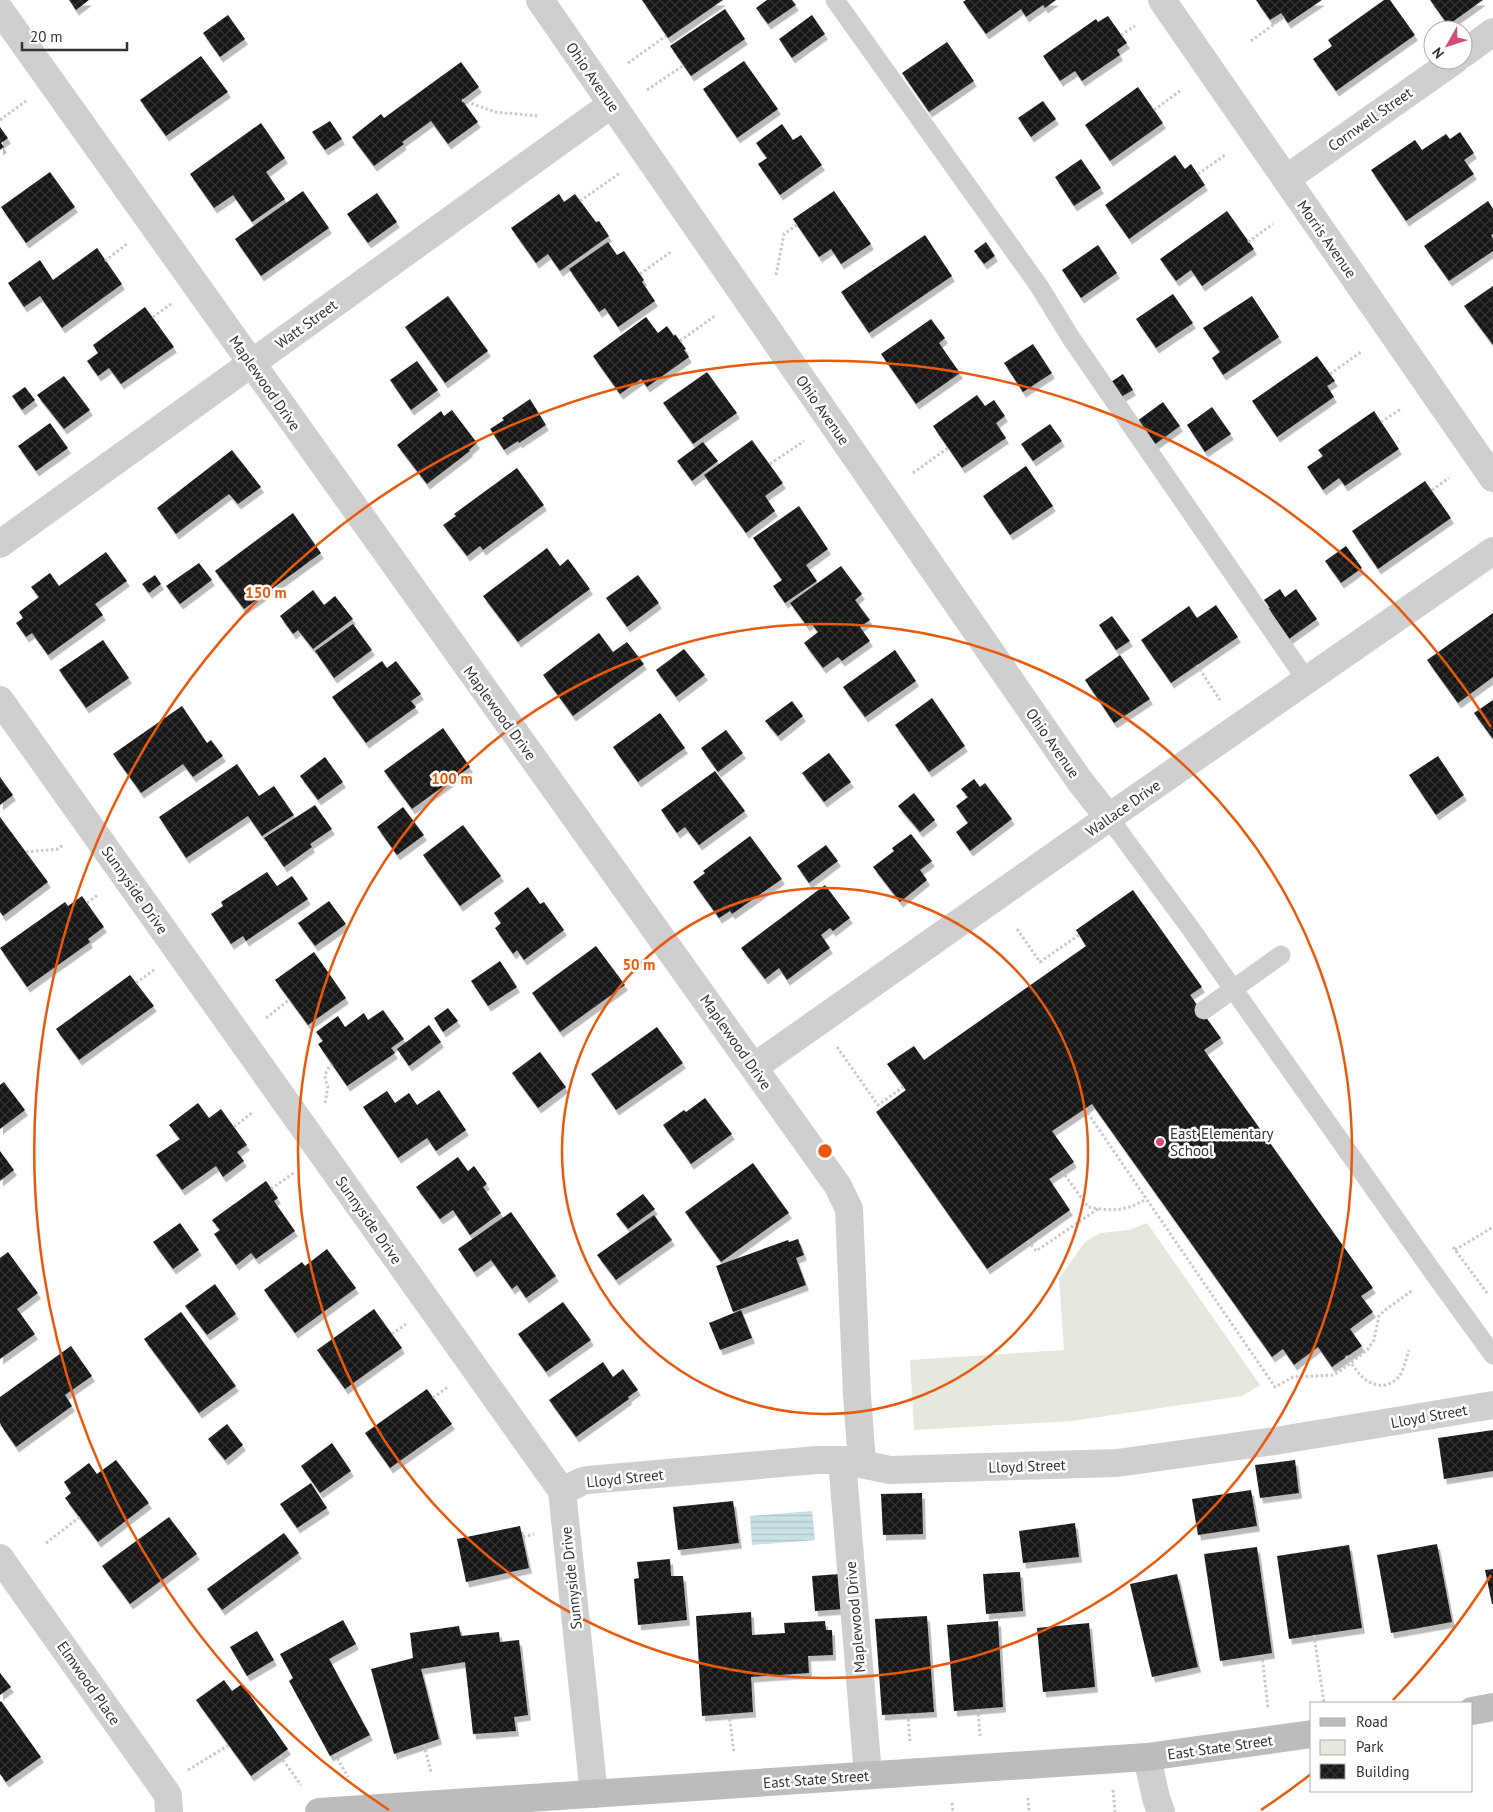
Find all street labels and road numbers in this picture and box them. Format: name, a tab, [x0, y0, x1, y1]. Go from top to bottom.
street label: Ohio Avenue	[562, 38, 624, 116]
street label: Cornwell Street	[1324, 83, 1416, 155]
street label: Morris Avenue	[1293, 196, 1361, 282]
street label: Watt Street	[271, 295, 341, 353]
street label: Maplewood Drive	[225, 332, 305, 434]
street label: Ohio Avenue	[792, 371, 854, 449]
street label: Maplewood Drive	[459, 662, 541, 764]
street label: Ohio Avenue	[1022, 704, 1084, 782]
street label: Wallace Drive	[1082, 775, 1164, 841]
street label: Sunnyside Drive	[98, 842, 172, 938]
street label: Maplewood Drive	[696, 991, 776, 1093]
street label: Sunnyside Drive	[332, 1172, 406, 1268]
street label: Lloyd Street	[1389, 1400, 1469, 1432]
street label: Lloyd Street	[988, 1455, 1066, 1477]
street label: Lloyd Street	[586, 1465, 664, 1491]
street label: Sunnyside Drive	[556, 1526, 586, 1630]
street label: Maplewood Drive	[841, 1560, 869, 1674]
street label: Elmwood Place	[53, 1637, 125, 1729]
street label: East State Street	[1166, 1730, 1274, 1764]
street label: East State Street	[762, 1766, 870, 1792]

